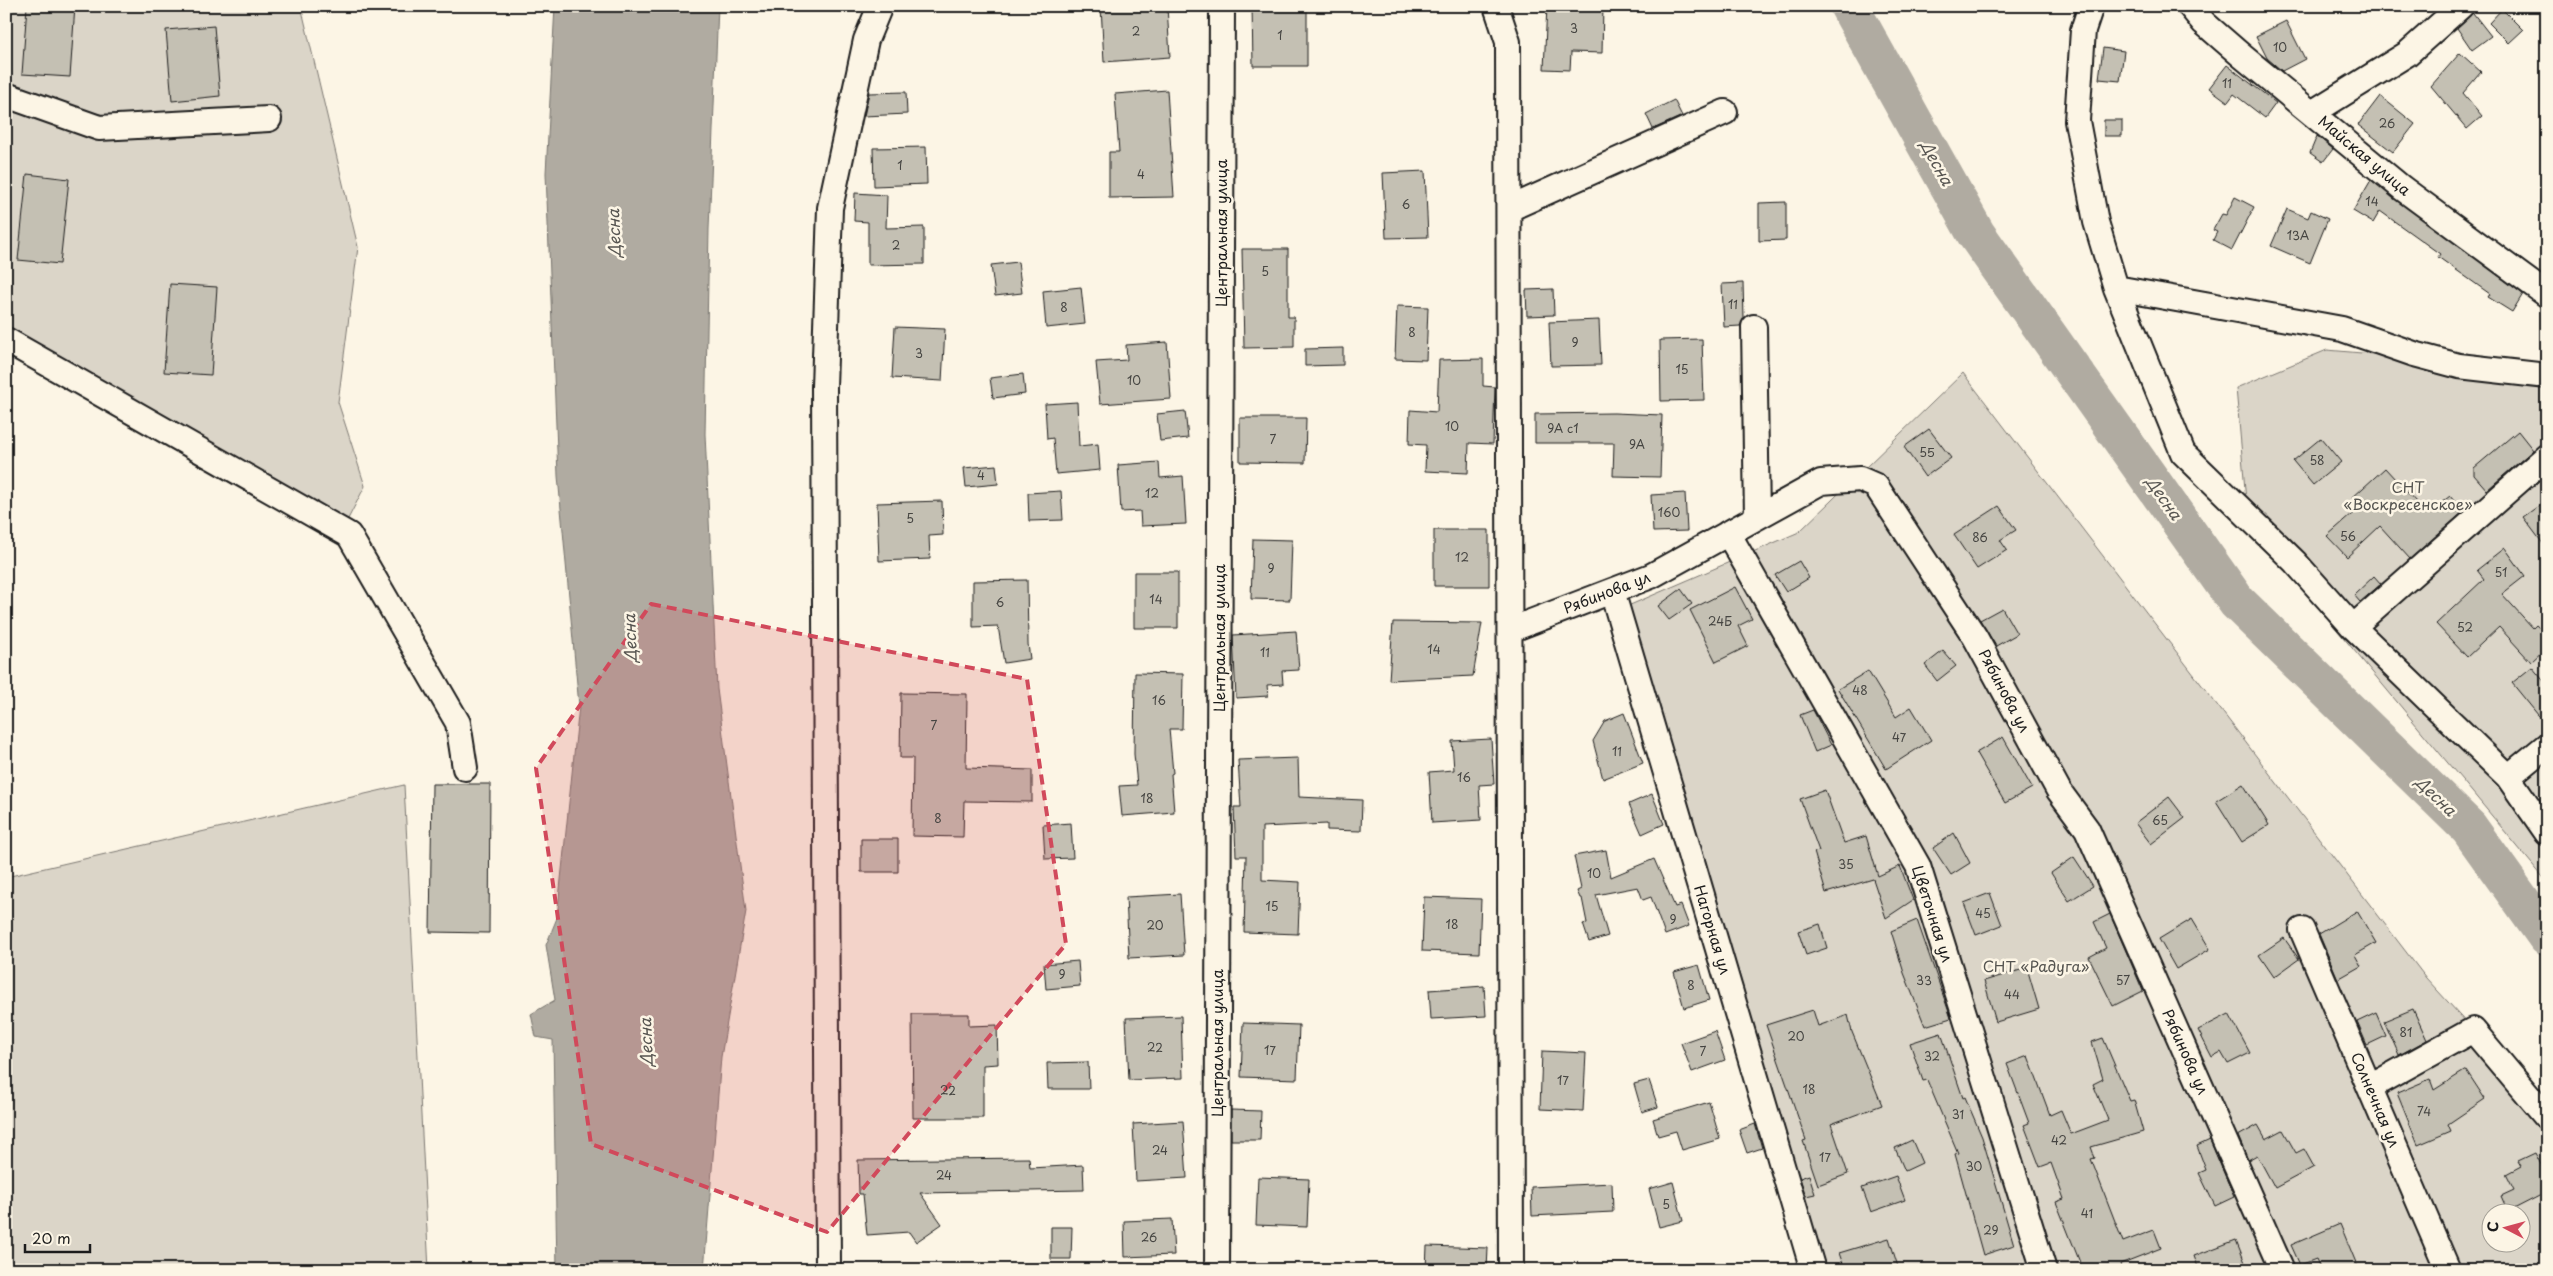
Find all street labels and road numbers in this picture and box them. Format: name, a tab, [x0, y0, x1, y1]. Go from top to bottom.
street label: Майская улица	[2314, 109, 2417, 201]
street label: Центральная улица	[1209, 158, 1232, 307]
street label: Центральная улица	[1207, 563, 1230, 712]
street label: Рябинова ул	[1560, 564, 1653, 619]
street label: Рябинова ул	[1974, 644, 2037, 736]
street label: Цветочная ул	[1907, 862, 1960, 965]
street label: Нагорная ул	[1689, 882, 1738, 977]
street label: Центральная улица	[1205, 968, 1228, 1117]
street label: Рябинова ул	[2157, 1005, 2216, 1098]
street label: Солнечная ул	[2346, 1048, 2407, 1151]

